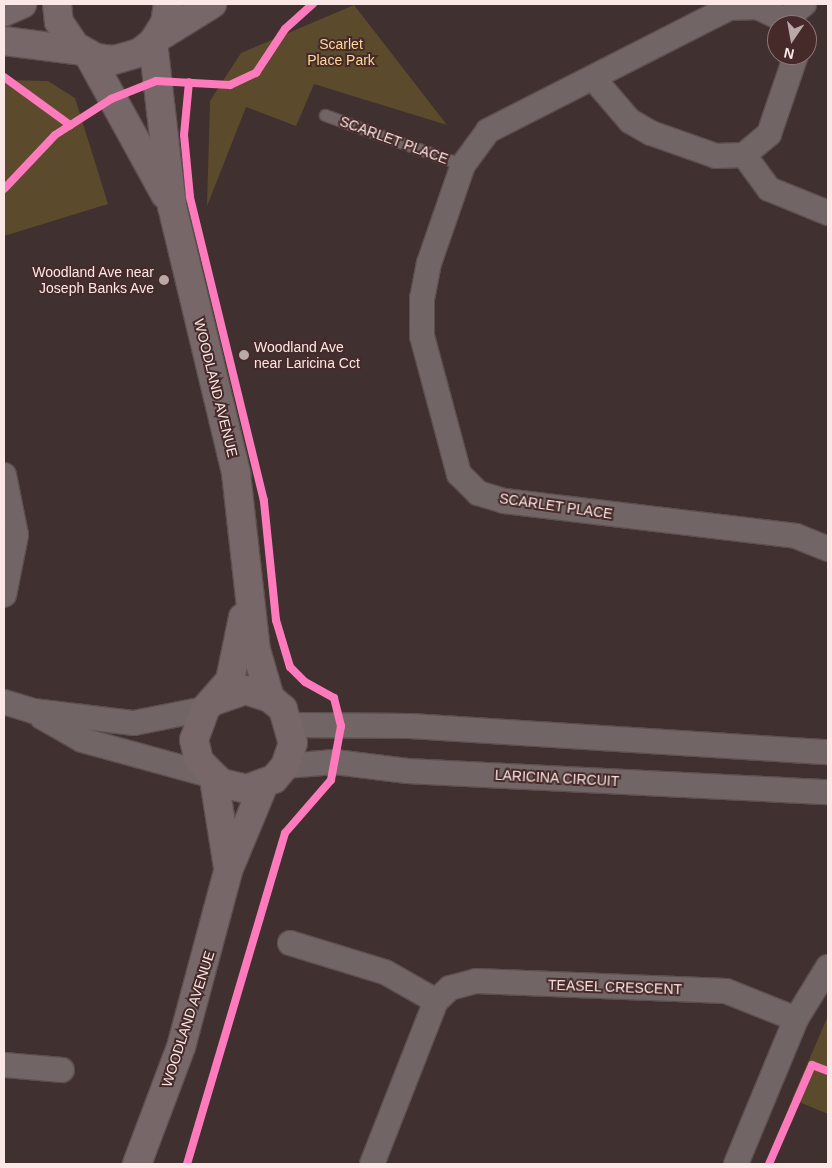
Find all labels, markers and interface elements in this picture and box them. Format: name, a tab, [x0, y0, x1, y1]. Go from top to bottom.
north arrow	[767, 15, 817, 65]
park label: Scarlet Place Park	[307, 36, 375, 68]
text: N	[782, 45, 796, 63]
street label: SCARLET PLACE	[337, 113, 451, 167]
place label: Woodland Ave near Joseph Banks Ave	[32, 264, 154, 296]
marker: Woodland Ave near Joseph Banks Ave	[158, 274, 170, 286]
street label: WOODLAND AVENUE	[191, 317, 241, 459]
place label: Woodland Ave near Laricina Cct	[254, 339, 360, 372]
marker: Woodland Ave near Laricina Cct	[238, 349, 250, 361]
street label: SCARLET PLACE	[498, 490, 614, 522]
street label: LARICINA CIRCUIT	[494, 766, 620, 790]
street label: WOODLAND AVENUE	[158, 948, 218, 1090]
street label: TEASEL CRESCENT	[547, 976, 683, 998]

